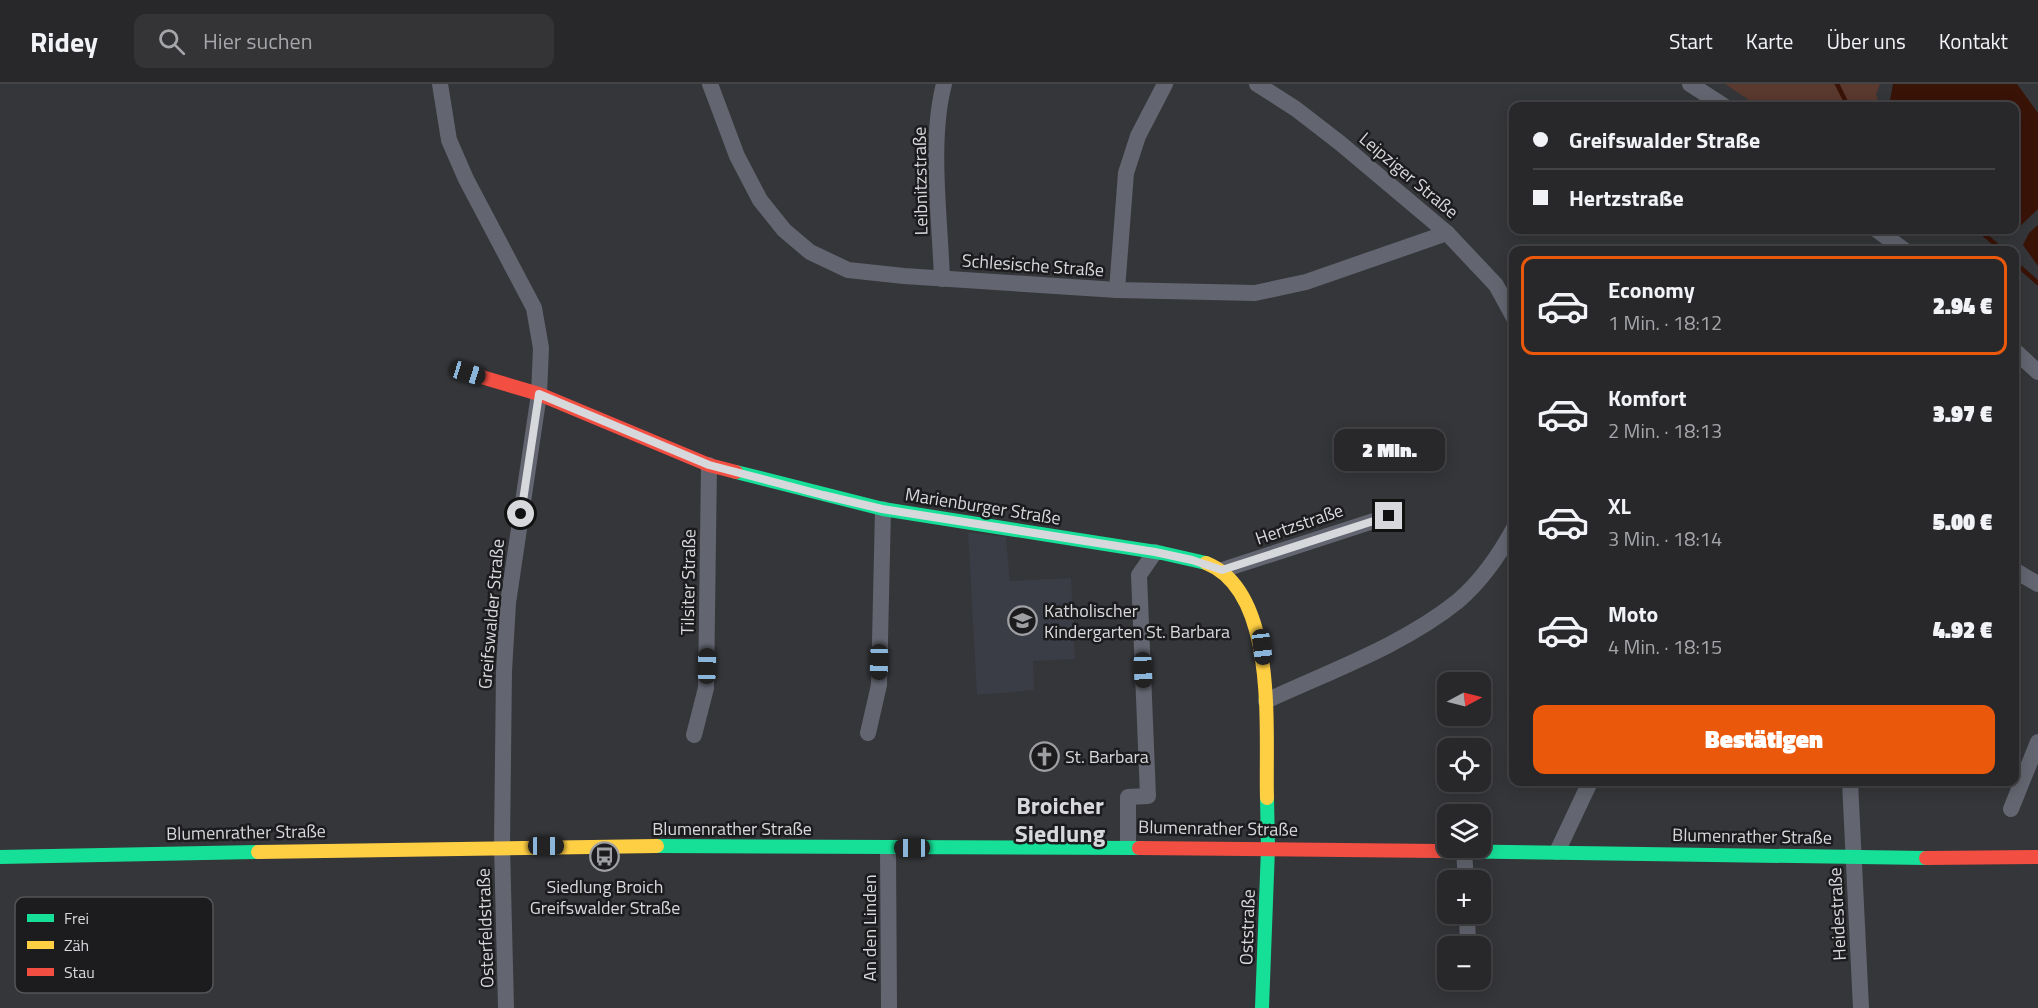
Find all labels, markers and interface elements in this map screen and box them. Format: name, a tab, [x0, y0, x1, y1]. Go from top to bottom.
search box	[134, 14, 554, 68]
text: Ridey	[30, 20, 98, 63]
text: Hier suchen	[203, 24, 313, 58]
icon: search	[155, 25, 188, 58]
text: Start	[1669, 25, 1713, 57]
text: Karte	[1746, 25, 1793, 57]
text: Über uns	[1826, 25, 1906, 57]
text: Kontakt	[1939, 25, 2008, 57]
text: Greifswalder Straße	[1569, 123, 1760, 157]
street label: Leipziger Straße	[1353, 125, 1465, 225]
street label: Leibnitzstraße	[906, 127, 934, 235]
text: Hertzstraße	[1569, 181, 1684, 215]
street label: Schlesische Straße	[961, 247, 1105, 283]
text: Economy	[1608, 273, 1695, 307]
icon: car	[1536, 279, 1590, 333]
text: 2.94 €	[1933, 289, 1992, 323]
text: 1 Min. · 18:12	[1608, 307, 1722, 338]
car	[448, 359, 488, 387]
text: Komfort	[1608, 381, 1687, 415]
icon: car	[1536, 387, 1590, 441]
text: 3.97 €	[1933, 397, 1992, 431]
text: 2 Min. · 18:13	[1608, 415, 1722, 446]
callout: 2 Min.	[1334, 429, 1444, 471]
text: 2 Min.	[1362, 434, 1417, 465]
street label: Marienburger Straße	[903, 480, 1063, 532]
text: XL	[1608, 489, 1631, 523]
icon: car	[1536, 495, 1590, 549]
street label: Hertzstraße	[1251, 496, 1347, 552]
route start	[507, 500, 534, 527]
route end	[1375, 502, 1402, 529]
text: 5.00 €	[1933, 505, 1992, 539]
text: 3 Min. · 18:14	[1608, 523, 1722, 554]
street label: Tilsiter Straße	[674, 529, 702, 635]
street label: Greifswalder Straße	[471, 538, 511, 690]
place label: Katholischer Kindergarten St. Barbara	[1044, 597, 1230, 645]
text: Moto	[1608, 597, 1658, 631]
icon: car	[1536, 603, 1590, 657]
school or university icon: Katholischer Kindergarten St. Barbara	[1007, 604, 1039, 636]
text: 4.92 €	[1933, 613, 1992, 647]
car	[1251, 628, 1273, 666]
text: 4 Min. · 18:15	[1608, 631, 1722, 662]
car	[870, 644, 888, 680]
car	[698, 648, 716, 684]
car	[1133, 652, 1153, 688]
north arrow	[1437, 672, 1491, 726]
map controls	[1437, 672, 1491, 990]
button: Bestätigen	[1533, 705, 1995, 774]
button: locate	[1437, 738, 1491, 792]
church icon: St. Barbara	[1028, 740, 1060, 772]
place label: St. Barbara	[1065, 743, 1149, 770]
district label: Broicher Siedlung	[1015, 787, 1105, 851]
button: layers	[1437, 804, 1491, 858]
street label: Blumenrather Straße	[1138, 813, 1298, 843]
street label: Blumenrather Straße	[652, 815, 812, 842]
street label: Blumenrather Straße	[166, 817, 326, 847]
street label: Blumenrather Straße	[1672, 821, 1832, 851]
car	[528, 837, 564, 855]
car	[894, 839, 930, 857]
bus stop icon: Siedlung Broich Greifswalder Straße	[589, 841, 621, 873]
street label: Heidestraße	[1821, 867, 1853, 961]
street label: Osterfeldstraße	[469, 868, 501, 988]
button: +	[1437, 870, 1491, 924]
place label: Siedlung Broich Greifswalder Straße	[530, 873, 680, 921]
street label: An den Linden	[856, 874, 883, 982]
street label: Oststraße	[1232, 889, 1262, 965]
legend	[15, 897, 213, 993]
text: Frei	[64, 906, 89, 930]
text: Zäh	[64, 933, 89, 957]
button: −	[1437, 936, 1491, 990]
text: Stau	[64, 960, 95, 984]

